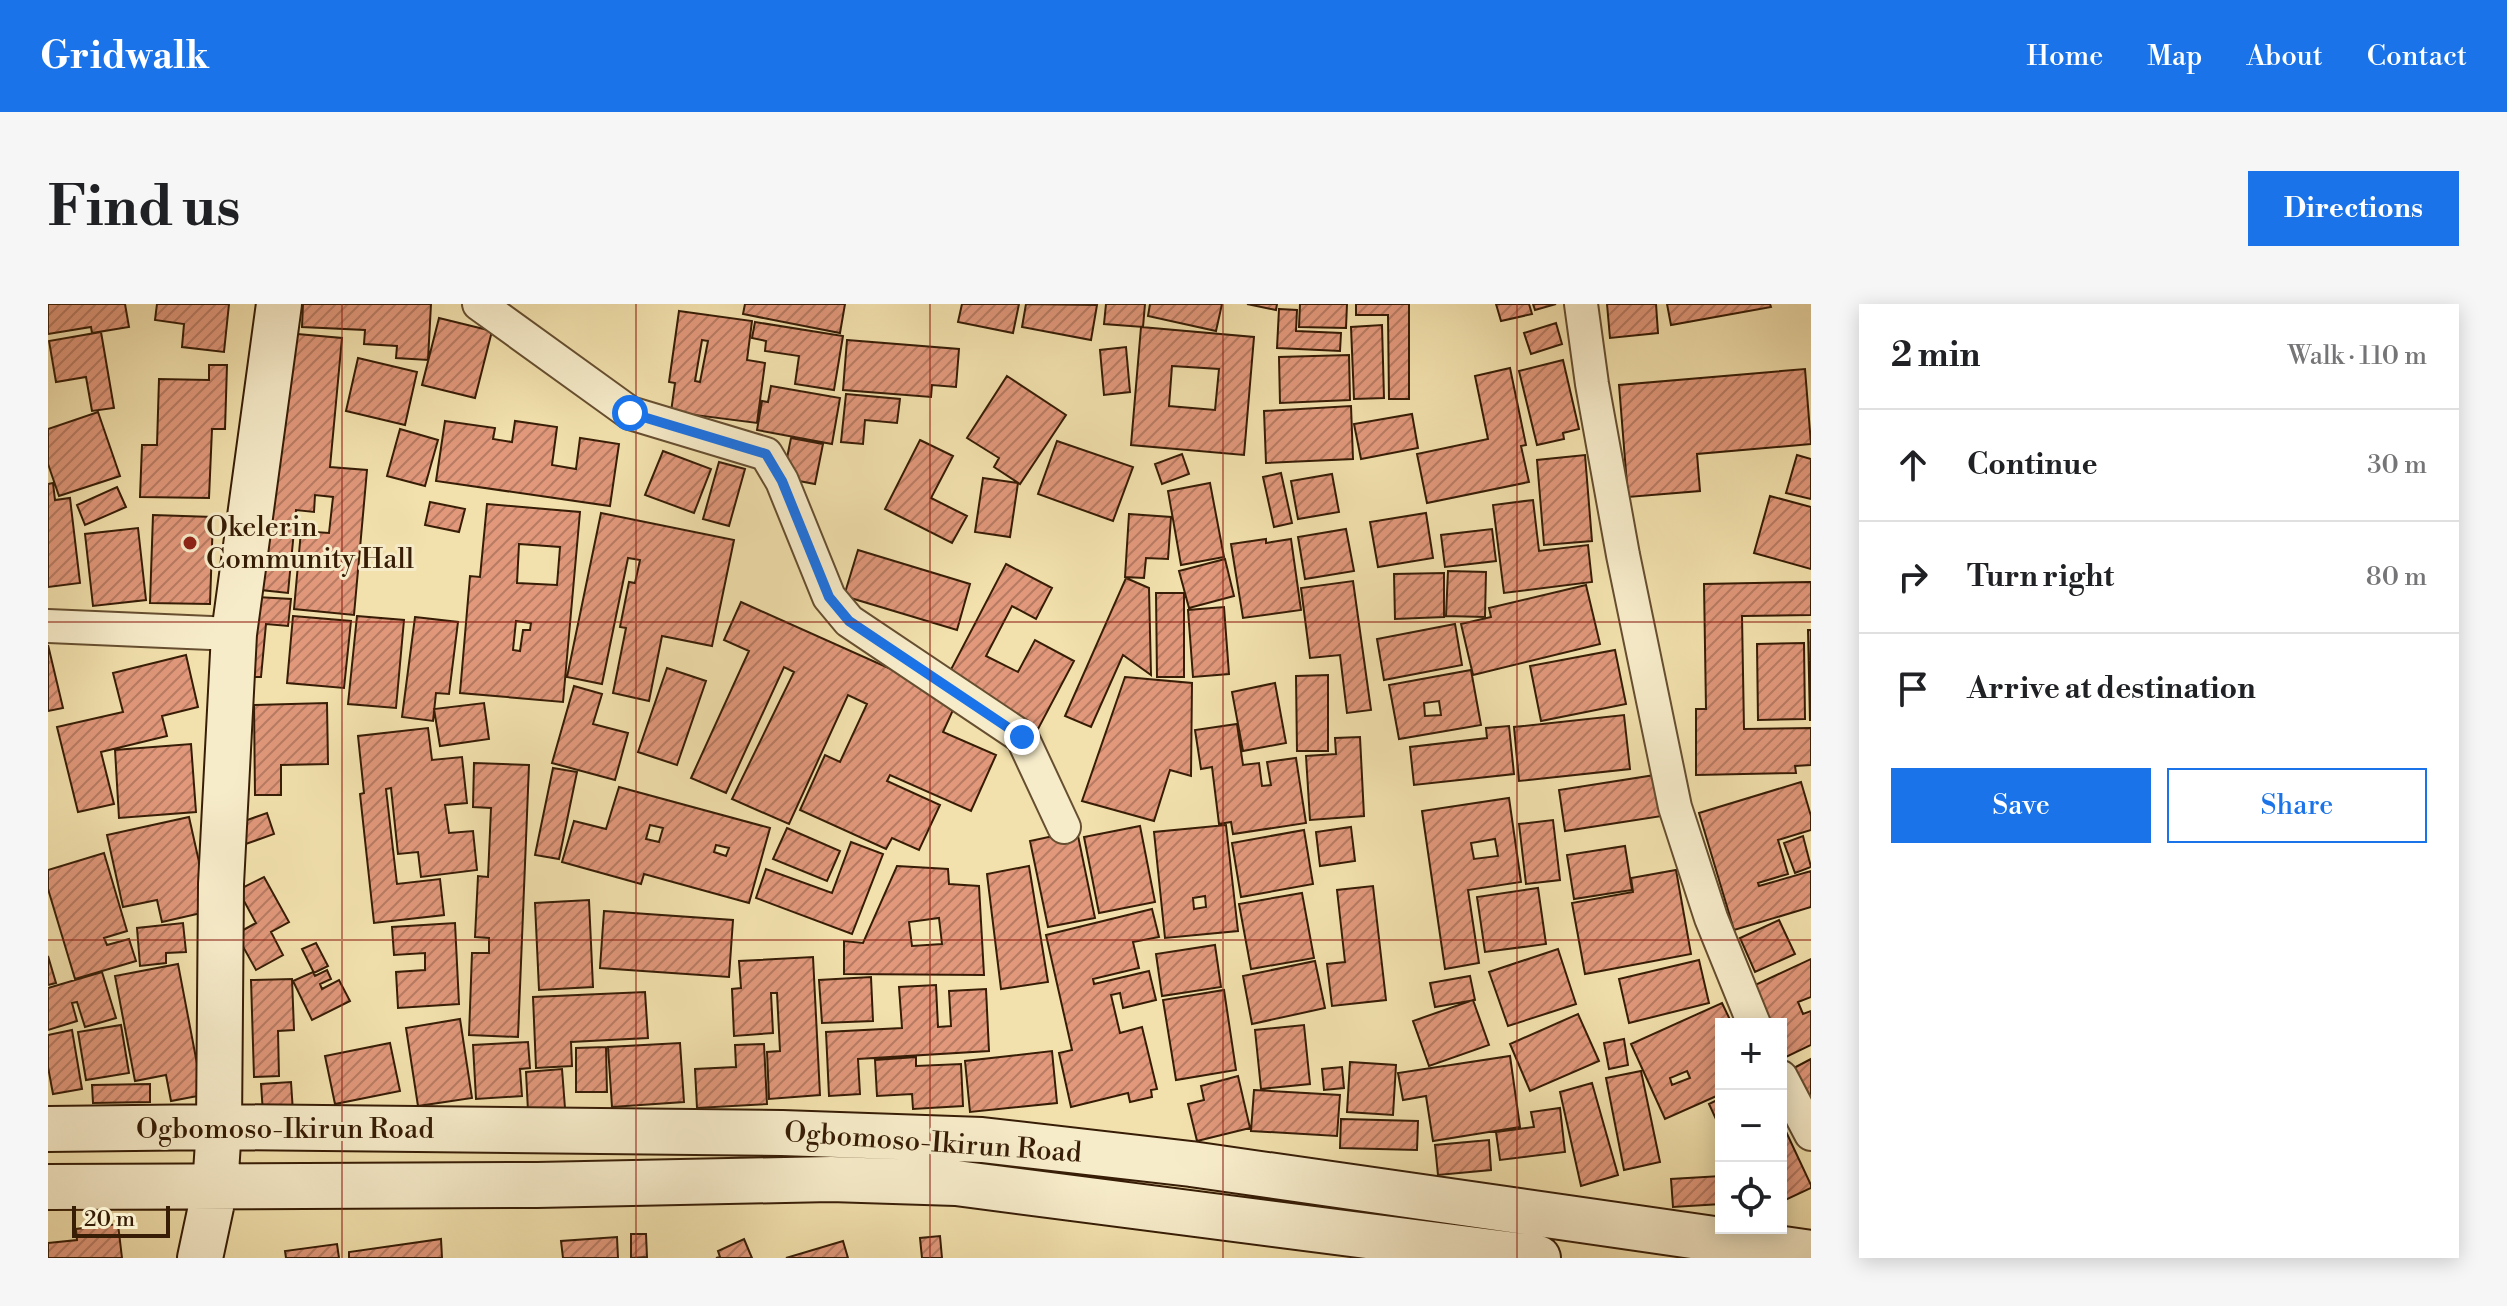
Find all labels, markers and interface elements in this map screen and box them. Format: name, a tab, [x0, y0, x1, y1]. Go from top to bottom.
text: Gridwalk	[40, 33, 209, 80]
text: Home	[2027, 39, 2103, 74]
text: Map	[2147, 39, 2202, 74]
text: About	[2246, 39, 2323, 74]
text: Contact	[2367, 39, 2467, 74]
button: Directions	[2248, 171, 2459, 246]
text: Find us	[48, 173, 241, 243]
text: 2 min	[1891, 335, 1980, 377]
text: Walk · 110 m	[2288, 340, 2427, 372]
route start	[612, 395, 648, 431]
icon: ahead	[1891, 443, 1935, 487]
text: Continue	[1967, 446, 2098, 484]
text: 30 m	[2367, 449, 2427, 481]
place label: Okelerin Community Hall	[206, 510, 414, 577]
marker: Okelerin Community Hall	[181, 534, 199, 552]
icon: right	[1891, 555, 1935, 599]
text: Turn right	[1967, 558, 2114, 596]
text: 80 m	[2366, 561, 2427, 593]
icon: arrive	[1891, 667, 1935, 711]
text: Arrive at destination	[1967, 670, 2256, 708]
route end	[1004, 719, 1040, 755]
button: Save	[1891, 768, 2151, 843]
button: Share	[2167, 768, 2427, 843]
map controls	[1715, 1018, 1787, 1234]
button: +	[1715, 1018, 1787, 1090]
button: −	[1715, 1090, 1787, 1162]
street label: Ogbomoso-Ikirun Road	[136, 1112, 434, 1147]
street label: Ogbomoso-Ikirun Road	[783, 1115, 1083, 1171]
button: locate	[1715, 1162, 1787, 1234]
scale bar	[72, 1202, 170, 1238]
text: 20 m	[84, 1206, 135, 1233]

